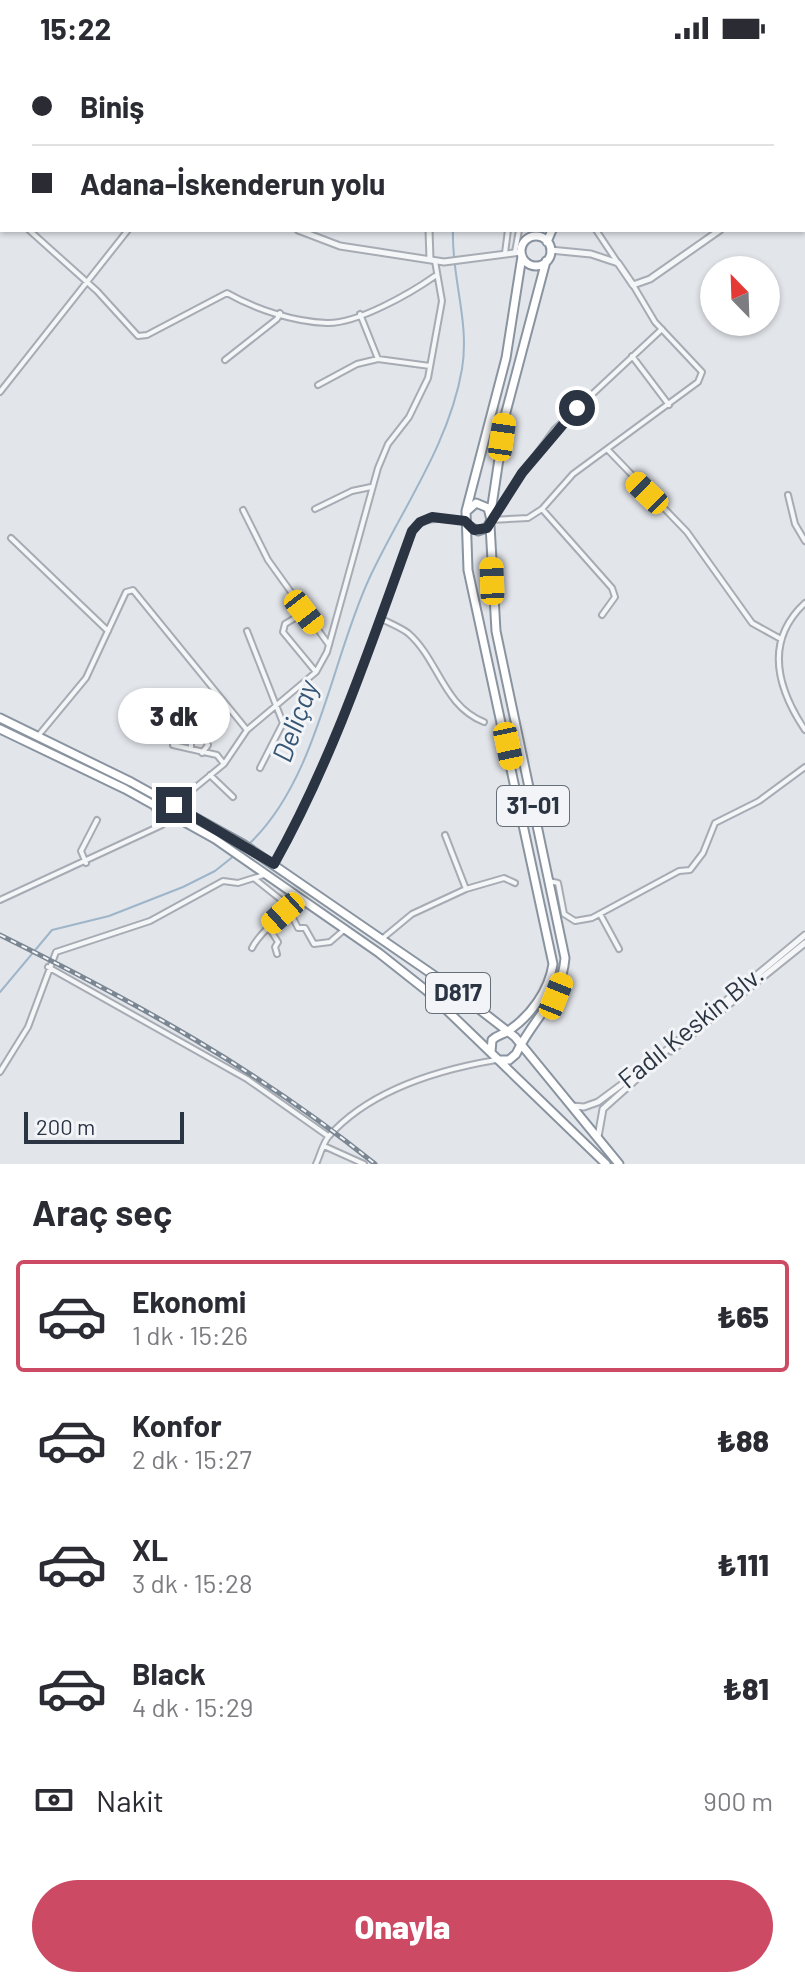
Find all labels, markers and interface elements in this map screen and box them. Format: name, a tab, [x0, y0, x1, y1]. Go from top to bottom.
text: 15:22	[40, 10, 111, 46]
text: Biniş	[80, 88, 144, 124]
text: Adana-İskenderun yolu	[80, 165, 385, 201]
north arrow	[700, 256, 780, 336]
map controls	[700, 256, 780, 336]
route start	[559, 390, 595, 426]
car	[487, 412, 517, 462]
car	[621, 468, 673, 518]
car	[479, 557, 505, 605]
car	[280, 586, 328, 638]
water label: Deliçay	[264, 674, 325, 766]
callout: 3 dk	[118, 689, 230, 745]
text: 3 dk	[150, 700, 198, 731]
car	[491, 720, 525, 772]
road number: 31-01	[497, 786, 569, 826]
route end	[156, 787, 192, 823]
car	[257, 888, 309, 938]
street label: Fadıl Keskin Blv.	[611, 958, 769, 1094]
car	[536, 969, 576, 1023]
road number: D817	[426, 973, 490, 1013]
scale bar	[24, 1108, 184, 1144]
text: 200 m	[36, 1113, 95, 1139]
text: Araç seç	[32, 1190, 172, 1233]
icon: car	[36, 1280, 108, 1352]
text: Ekonomi	[132, 1283, 246, 1319]
text: ₺65	[717, 1298, 769, 1334]
text: 1 dk · 15:26	[132, 1319, 248, 1350]
icon: car	[36, 1404, 108, 1476]
text: Konfor	[132, 1407, 222, 1443]
text: ₺88	[717, 1422, 769, 1458]
text: 2 dk · 15:27	[132, 1443, 252, 1474]
icon: car	[36, 1528, 108, 1600]
text: XL	[132, 1531, 168, 1567]
text: ₺111	[717, 1546, 769, 1582]
text: 3 dk · 15:28	[132, 1567, 252, 1598]
icon: car	[36, 1652, 108, 1724]
text: Black	[132, 1655, 206, 1691]
text: ₺81	[722, 1670, 769, 1706]
text: 4 dk · 15:29	[132, 1691, 253, 1722]
icon: cash	[32, 1778, 76, 1822]
text: Nakit	[96, 1782, 164, 1818]
text: 900 m	[703, 1785, 773, 1816]
button: Onayla	[32, 1880, 773, 1972]

